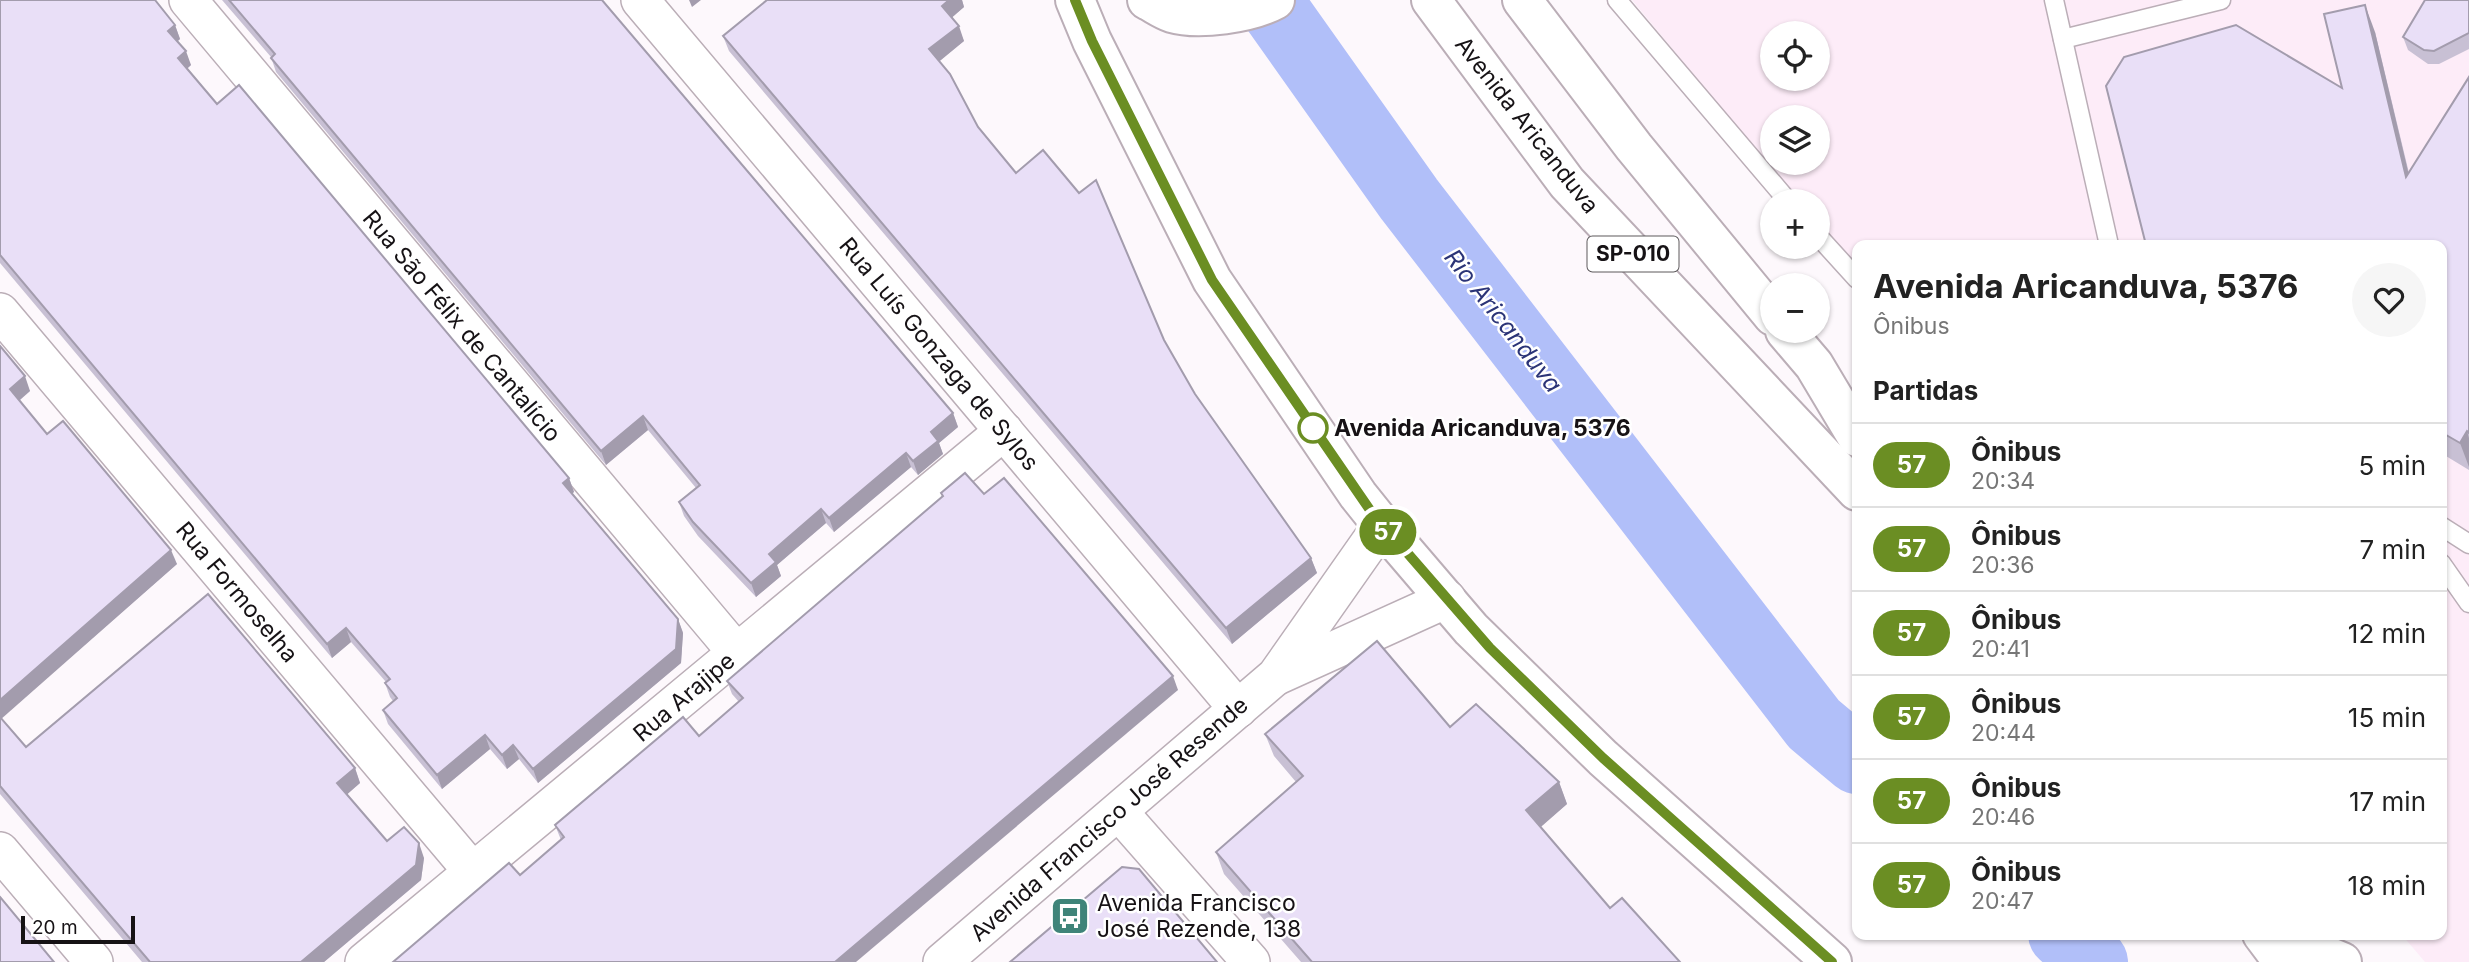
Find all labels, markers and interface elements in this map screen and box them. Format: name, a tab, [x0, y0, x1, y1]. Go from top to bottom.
map controls	[1760, 21, 1830, 343]
button: locate	[1760, 21, 1830, 91]
street label: Avenida Aricanduva	[1449, 31, 1605, 219]
button: layers	[1760, 105, 1830, 175]
button: +	[1760, 189, 1830, 259]
street label: Rua São Félix de Cantalício	[357, 205, 567, 447]
street label: Rua Luís Gonzaga de Sylos	[833, 232, 1045, 476]
road number: SP-010	[1588, 236, 1678, 272]
water label: Rio Aricanduva	[1439, 243, 1568, 398]
button: heart	[2352, 263, 2426, 337]
text: Avenida Aricanduva, 5376	[1873, 266, 2299, 306]
button: −	[1760, 273, 1830, 343]
text: Ônibus	[1873, 312, 1950, 340]
text: Partidas	[1873, 375, 1978, 406]
marker: Avenida Aricanduva, 5376	[1298, 413, 1328, 443]
place label: Avenida Aricanduva, 5376	[1334, 414, 1631, 442]
text: Ônibus	[1971, 436, 2061, 467]
text: 57	[1897, 450, 1926, 479]
text: 5 min	[2358, 450, 2426, 481]
text: 20:34	[1971, 467, 2035, 495]
line badge: 57	[1356, 509, 1420, 555]
street label: Rua Formoselha	[170, 516, 304, 668]
text: 57	[1373, 517, 1403, 546]
text: Ônibus	[1971, 520, 2061, 551]
text: 57	[1897, 534, 1926, 563]
text: 7 min	[2360, 534, 2426, 565]
text: 20:36	[1971, 551, 2035, 579]
text: Ônibus	[1971, 604, 2061, 635]
text: 57	[1897, 618, 1926, 647]
text: 12 min	[2348, 618, 2426, 649]
text: 20:41	[1971, 635, 2030, 663]
street label: Rua Arajipe	[628, 646, 740, 748]
text: Ônibus	[1971, 688, 2061, 719]
street label: Avenida Francisco José Resende	[965, 691, 1253, 947]
text: 57	[1897, 702, 1926, 731]
text: 15 min	[2348, 702, 2426, 733]
text: 20:44	[1971, 719, 2036, 747]
text: Ônibus	[1971, 772, 2061, 803]
text: 57	[1897, 786, 1926, 815]
text: 17 min	[2349, 786, 2426, 817]
text: 20:46	[1971, 803, 2035, 831]
text: Ônibus	[1971, 856, 2061, 887]
text: 57	[1897, 870, 1926, 899]
text: 18 min	[2348, 870, 2426, 901]
text: 20:47	[1971, 887, 2034, 915]
place label: Avenida Francisco José Rezende, 138	[1097, 889, 1301, 943]
bus stop icon: Avenida Francisco José Rezende, 138	[1049, 895, 1091, 937]
scale bar	[21, 913, 135, 945]
text: 20 m	[32, 916, 78, 939]

